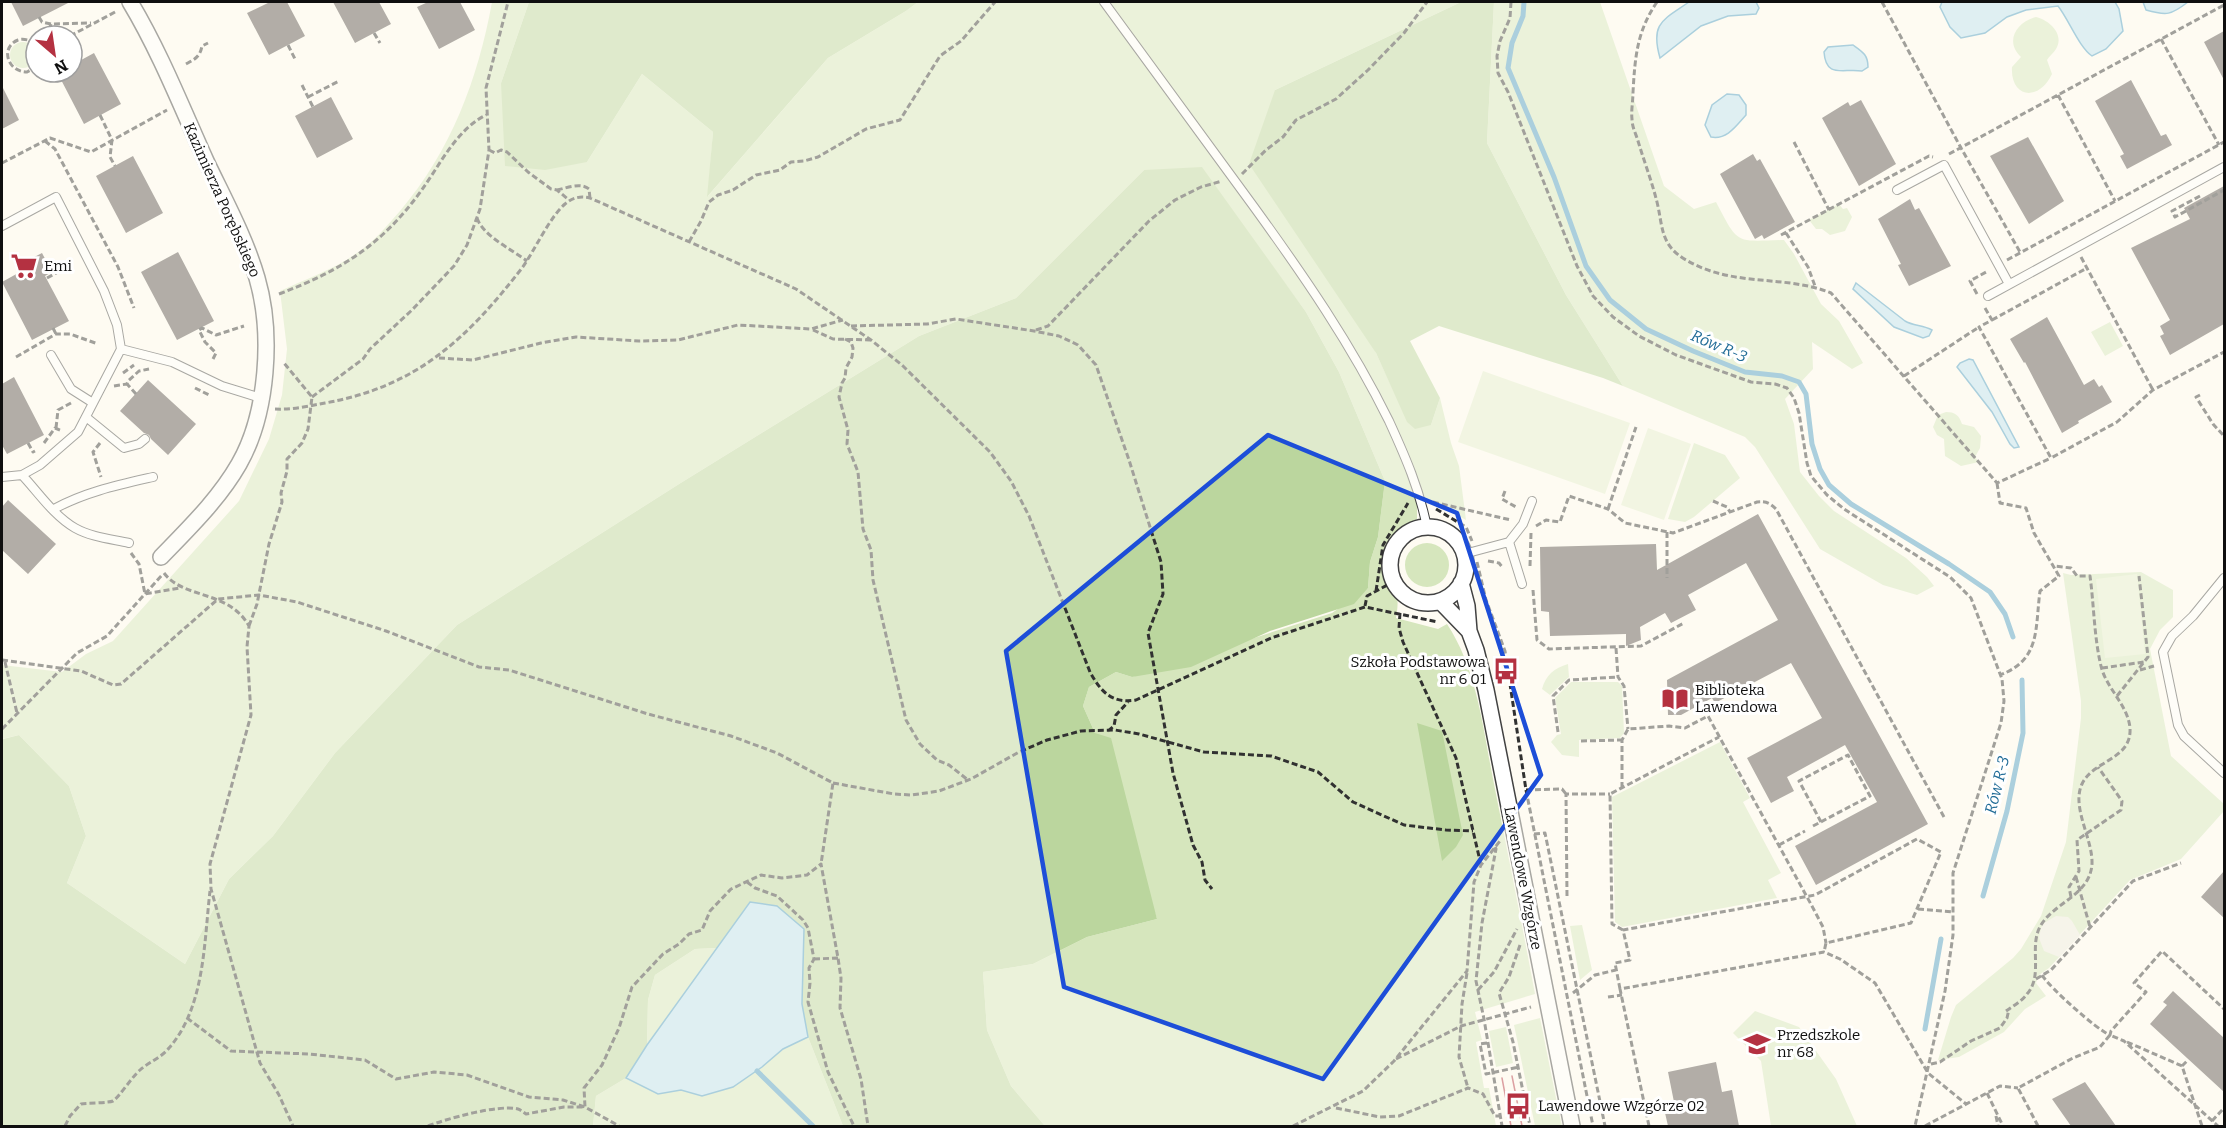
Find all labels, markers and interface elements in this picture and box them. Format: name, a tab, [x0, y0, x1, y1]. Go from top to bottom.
north arrow	[24, 24, 84, 84]
text: N	[51, 55, 71, 78]
street label: Kazimierza Porębskiego	[180, 120, 264, 280]
supermarket icon: Emi	[9, 251, 39, 281]
place label: Emi	[44, 257, 72, 275]
water label: Rów R-3	[1688, 326, 1750, 366]
place label: Szkoła Podstawowa nr 6 01	[1351, 653, 1486, 688]
bus stop icon: Szkoła Podstawowa nr 6 01	[1491, 656, 1521, 686]
place label: Biblioteka Lawendowa	[1695, 681, 1777, 716]
library icon: Biblioteka Lawendowa	[1660, 684, 1690, 714]
water label: Rów R-3	[1981, 754, 2013, 816]
street label: Lawendowe Wzgórze	[1500, 805, 1546, 951]
place label: Przedszkole nr 68	[1777, 1026, 1860, 1061]
school or university icon: Przedszkole nr 68	[1742, 1029, 1772, 1059]
bus stop icon: Lawendowe Wzgórze 02	[1503, 1091, 1533, 1121]
place label: Lawendowe Wzgórze 02	[1538, 1097, 1705, 1115]

